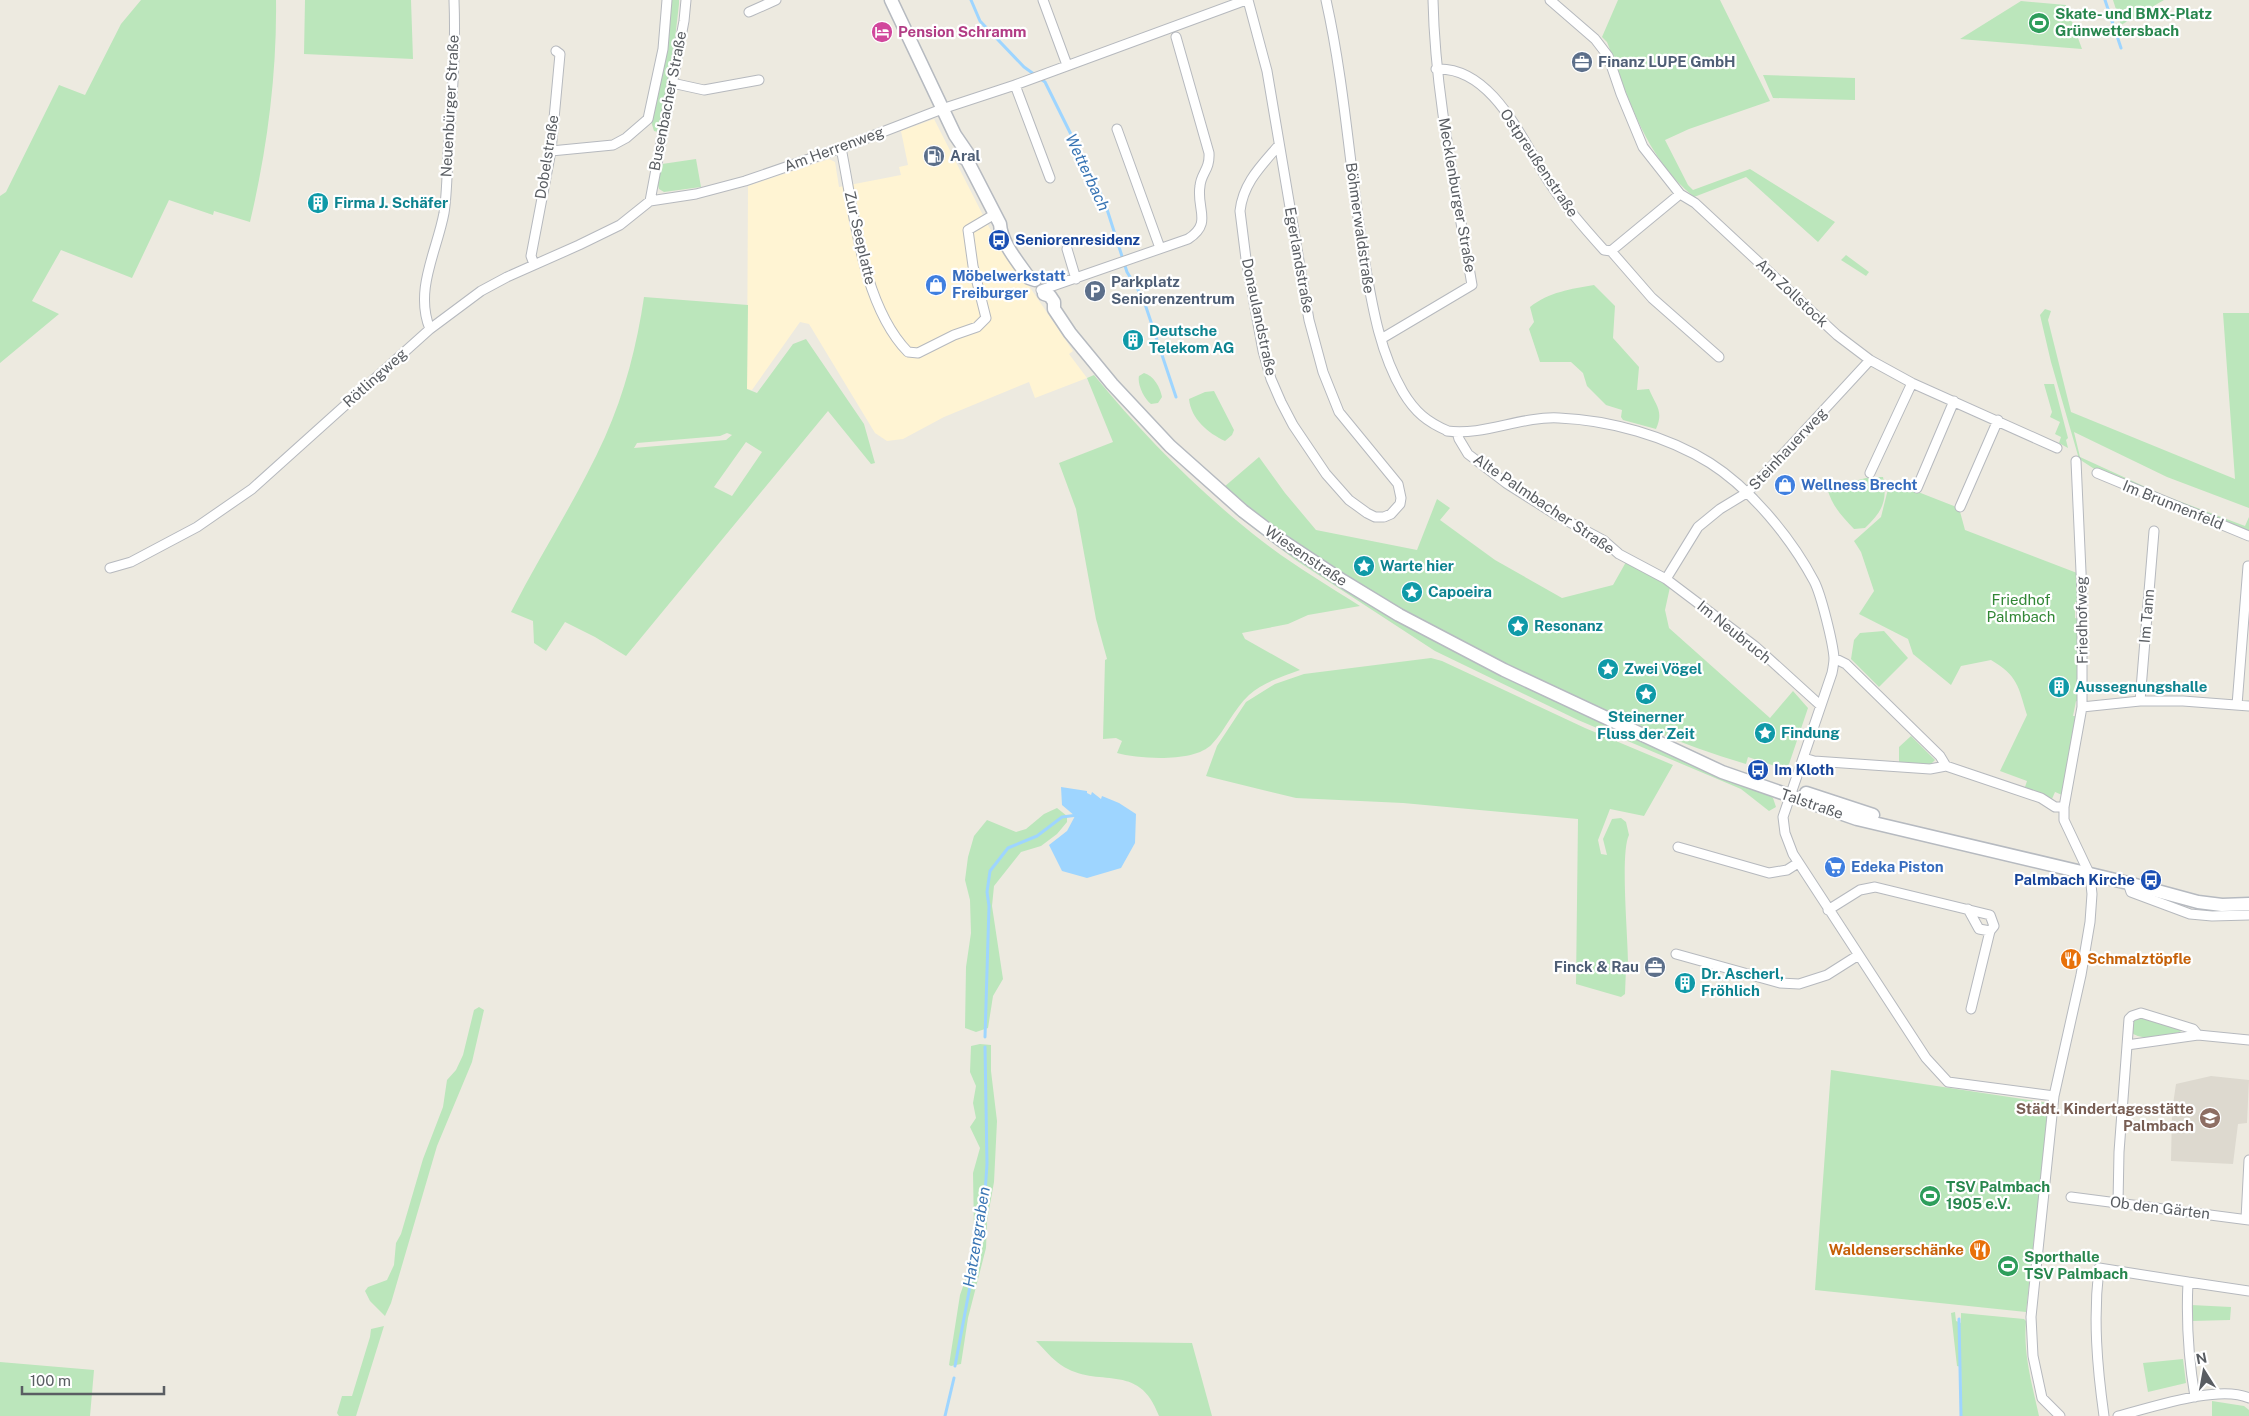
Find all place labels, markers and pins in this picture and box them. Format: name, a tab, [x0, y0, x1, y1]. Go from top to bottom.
place label: Skate- und BMX-Platz Grünwettersbach	[2055, 5, 2212, 39]
sports icon: Skate- und BMX-Platz Grünwettersbach	[2027, 11, 2051, 35]
hotel icon: Pension Schramm	[870, 20, 894, 44]
place label: Pension Schramm	[898, 23, 1027, 40]
office icon: Finanz LUPE GmbH	[1570, 50, 1594, 74]
place label: Finanz LUPE GmbH	[1598, 53, 1735, 70]
fuel station icon: Aral	[922, 144, 946, 168]
place label: Aral	[950, 147, 980, 164]
building icon: Firma J. Schäfer	[306, 191, 330, 215]
place label: Firma J. Schäfer	[334, 194, 448, 211]
bus stop icon: Seniorenresidenz	[987, 228, 1011, 252]
place label: Seniorenresidenz	[1015, 231, 1140, 248]
place label: Möbelwerkstatt Freiburger	[952, 267, 1066, 301]
shop icon: Möbelwerkstatt Freiburger	[924, 273, 948, 297]
place label: Parkplatz Seniorenzentrum	[1111, 273, 1235, 307]
parking icon: Parkplatz Seniorenzentrum	[1083, 279, 1107, 303]
place label: Deutsche Telekom AG	[1149, 322, 1234, 356]
building icon: Deutsche Telekom AG	[1121, 328, 1145, 352]
shop icon: Wellness Brecht	[1773, 473, 1797, 497]
place label: Wellness Brecht	[1801, 476, 1918, 493]
place icon: Warte hier	[1352, 554, 1376, 578]
place label: Warte hier	[1380, 557, 1454, 574]
place icon: Capoeira	[1400, 580, 1424, 604]
place label: Capoeira	[1428, 583, 1492, 600]
place icon: Resonanz	[1506, 614, 1530, 638]
place label: Resonanz	[1534, 617, 1603, 634]
place icon: Zwei Vögel	[1596, 657, 1620, 681]
place label: Zwei Vögel	[1624, 660, 1702, 677]
building icon: Aussegnungshalle	[2047, 675, 2071, 699]
place label: Aussegnungshalle	[2075, 678, 2207, 695]
place icon: Steinerner Fluss der Zeit	[1634, 682, 1658, 706]
place label: Steinerner Fluss der Zeit	[1597, 708, 1695, 742]
place icon: Findung	[1753, 721, 1777, 745]
place label: Findung	[1781, 724, 1840, 741]
bus stop icon: Im Kloth	[1746, 758, 1770, 782]
place label: Im Kloth	[1774, 761, 1834, 778]
supermarket icon: Edeka Piston	[1823, 855, 1847, 879]
place label: Edeka Piston	[1851, 858, 1944, 875]
bus stop icon: Palmbach Kirche	[2139, 868, 2163, 892]
place label: Palmbach Kirche	[2014, 871, 2135, 888]
restaurant icon: Schmalztöpfle	[2059, 947, 2083, 971]
place label: Schmalztöpfle	[2087, 950, 2191, 967]
office icon: Finck & Rau	[1643, 955, 1667, 979]
place label: Finck & Rau	[1554, 958, 1639, 975]
place label: Dr. Ascherl, Fröhlich	[1701, 965, 1784, 999]
building icon: Dr. Ascherl, Fröhlich	[1673, 971, 1697, 995]
place label: Städt. Kindertagesstätte Palmbach	[2016, 1100, 2194, 1134]
school or university icon: Städt. Kindertagesstätte Palmbach	[2198, 1106, 2222, 1130]
place label: TSV Palmbach 1905 e.V.	[1946, 1178, 2050, 1212]
sports icon: TSV Palmbach 1905 e.V.	[1918, 1184, 1942, 1208]
restaurant icon: Waldenserschänke	[1968, 1238, 1992, 1262]
place label: Waldenserschänke	[1829, 1241, 1964, 1258]
place label: Sporthalle TSV Palmbach	[2024, 1248, 2128, 1282]
sports icon: Sporthalle TSV Palmbach	[1996, 1254, 2020, 1278]

